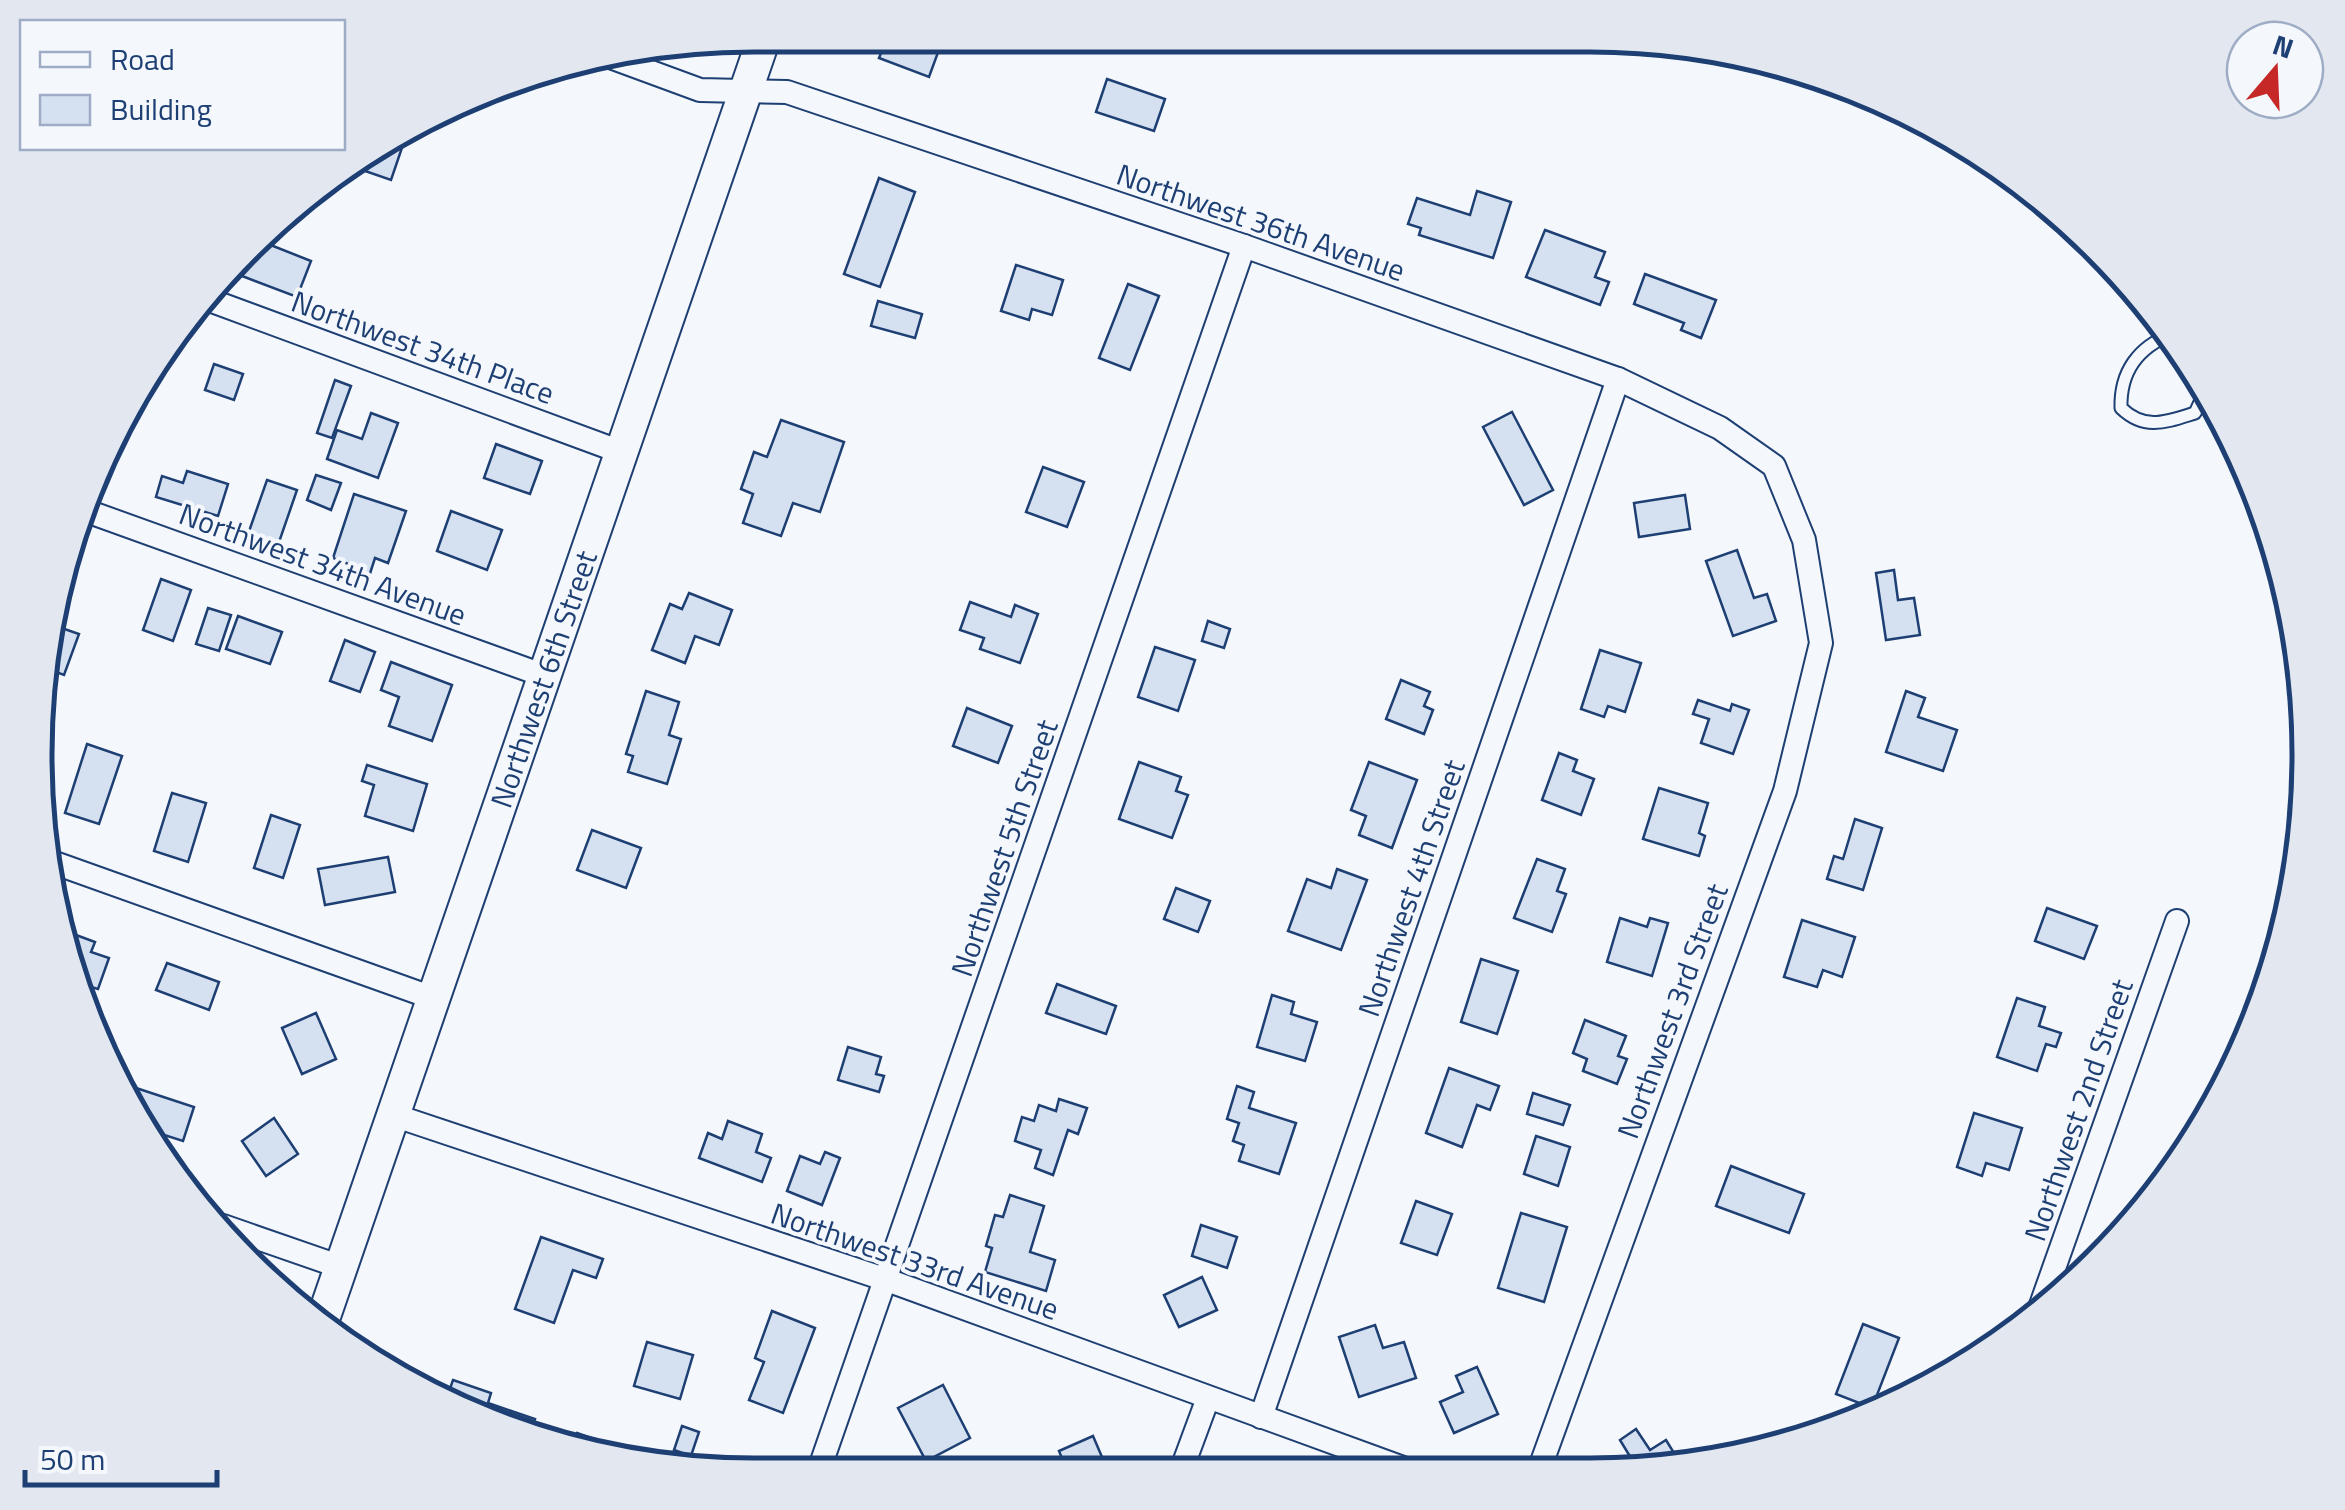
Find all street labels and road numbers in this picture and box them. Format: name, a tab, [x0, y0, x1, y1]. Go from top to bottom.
street label: Northwest 36th Avenue	[1111, 151, 1411, 293]
street label: Northwest 34th Place	[285, 278, 561, 416]
street label: Northwest 34th Avenue	[173, 491, 473, 637]
street label: Northwest 6th Street	[478, 544, 609, 814]
street label: Northwest 5th Street	[938, 713, 1070, 983]
street label: Northwest 4th Street	[1345, 753, 1477, 1023]
street label: Northwest 3rd Street	[1604, 877, 1740, 1145]
street label: Northwest 2nd Street	[2012, 972, 2145, 1247]
street label: Northwest 33rd Avenue	[765, 1190, 1065, 1332]

